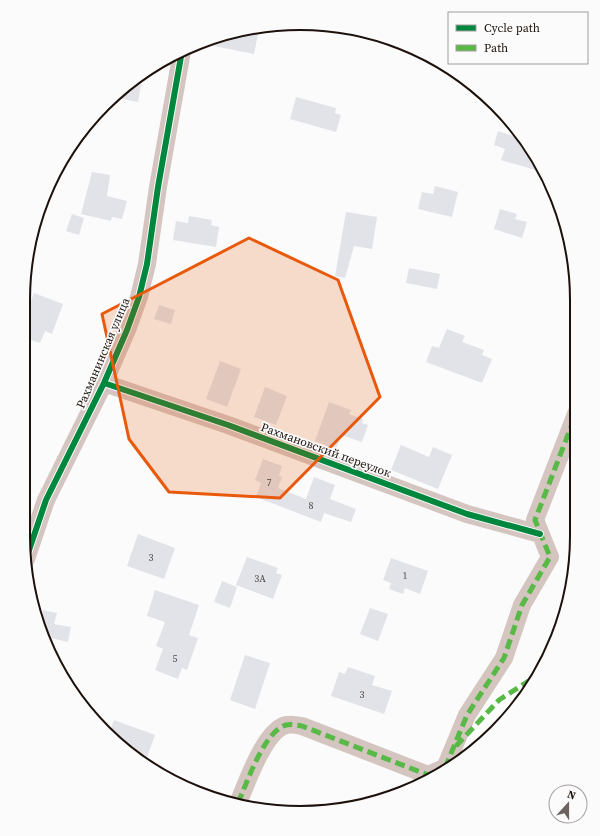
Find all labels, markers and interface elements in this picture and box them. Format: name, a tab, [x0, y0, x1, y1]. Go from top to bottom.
legend	[448, 12, 588, 64]
text: Cycle path	[484, 20, 540, 36]
text: Path	[484, 40, 508, 56]
street label: Рахманинская улица	[72, 294, 134, 411]
street label: Рахмановский переулок	[259, 419, 394, 481]
house number: 7	[267, 476, 272, 489]
house number: 8	[309, 499, 314, 512]
house number: 3	[149, 551, 154, 564]
house number: 1	[403, 569, 408, 582]
house number: 3А	[254, 572, 266, 585]
house number: 5	[173, 652, 178, 665]
house number: 3	[360, 688, 365, 701]
north arrow	[548, 784, 588, 824]
text: N	[565, 787, 578, 804]

